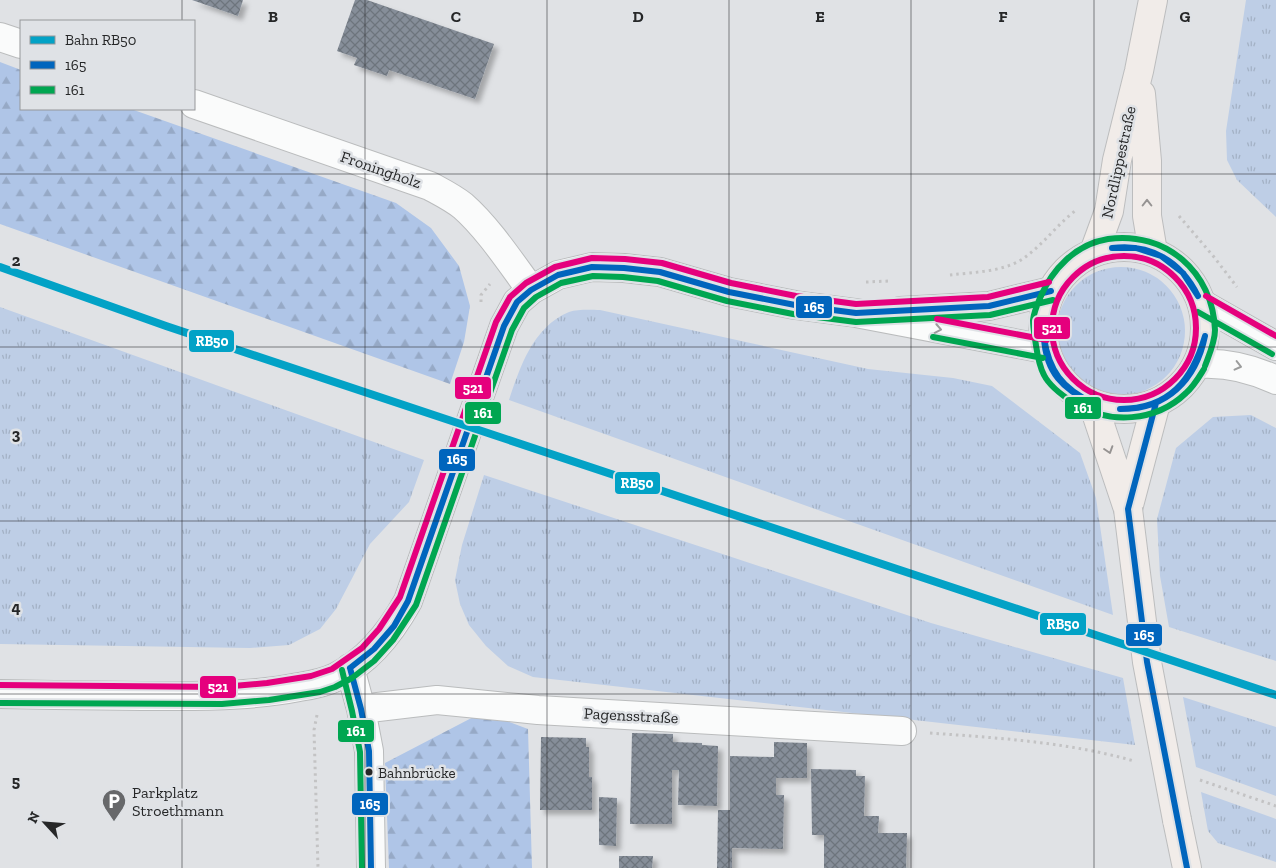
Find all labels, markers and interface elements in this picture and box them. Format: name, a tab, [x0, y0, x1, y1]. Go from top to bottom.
text: B	[268, 7, 278, 26]
text: C	[451, 7, 461, 26]
text: D	[632, 7, 644, 26]
text: E	[815, 7, 825, 26]
text: F	[998, 7, 1008, 26]
text: G	[1180, 7, 1191, 26]
legend	[20, 20, 195, 110]
text: Bahn RB50	[65, 31, 136, 49]
text: 165	[65, 56, 87, 74]
text: 161	[65, 81, 85, 99]
street label: Nordlippestraße	[1097, 104, 1140, 220]
street label: Froningholz	[338, 147, 424, 192]
one-way arrow	[1142, 199, 1152, 207]
text: 2	[12, 251, 21, 270]
line badge: 165	[795, 295, 833, 319]
text: 165	[804, 299, 824, 316]
line badge: 521	[1033, 316, 1071, 340]
text: 521	[1042, 320, 1063, 337]
one-way arrow	[934, 323, 943, 333]
line badge: RB50	[188, 329, 235, 353]
text: RB50	[195, 333, 229, 350]
one-way arrow	[1233, 361, 1241, 371]
line badge: 521	[454, 376, 492, 400]
text: 521	[463, 380, 484, 397]
line badge: 161	[1064, 396, 1102, 420]
text: 161	[1074, 400, 1093, 417]
line badge: 161	[464, 401, 502, 425]
text: 161	[474, 405, 493, 422]
text: 3	[12, 425, 21, 444]
one-way arrow	[1103, 446, 1113, 454]
line badge: 165	[438, 448, 476, 472]
text: 165	[447, 451, 467, 468]
line badge: RB50	[614, 471, 661, 495]
text: RB50	[620, 475, 654, 492]
text: 4	[11, 598, 21, 617]
line badge: RB50	[1039, 612, 1087, 636]
text: RB50	[1046, 616, 1080, 633]
line badge: 165	[1125, 623, 1163, 647]
text: 165	[1134, 627, 1154, 644]
line badge: 521	[199, 675, 237, 699]
text: 521	[208, 679, 229, 696]
street label: Pagensstraße	[583, 704, 679, 727]
line badge: 161	[337, 719, 375, 743]
text: 161	[347, 723, 366, 740]
place label: Bahnbrücke	[378, 764, 456, 782]
marker: Bahnbrücke	[364, 767, 374, 777]
text: 5	[12, 772, 20, 791]
place label: Parkplatz Stroethmann	[132, 783, 225, 820]
parking icon: Parkplatz Stroethmann	[101, 788, 127, 822]
line badge: 165	[351, 792, 389, 816]
text: 165	[360, 796, 380, 813]
north arrow	[20, 798, 70, 848]
text: N	[24, 809, 44, 826]

